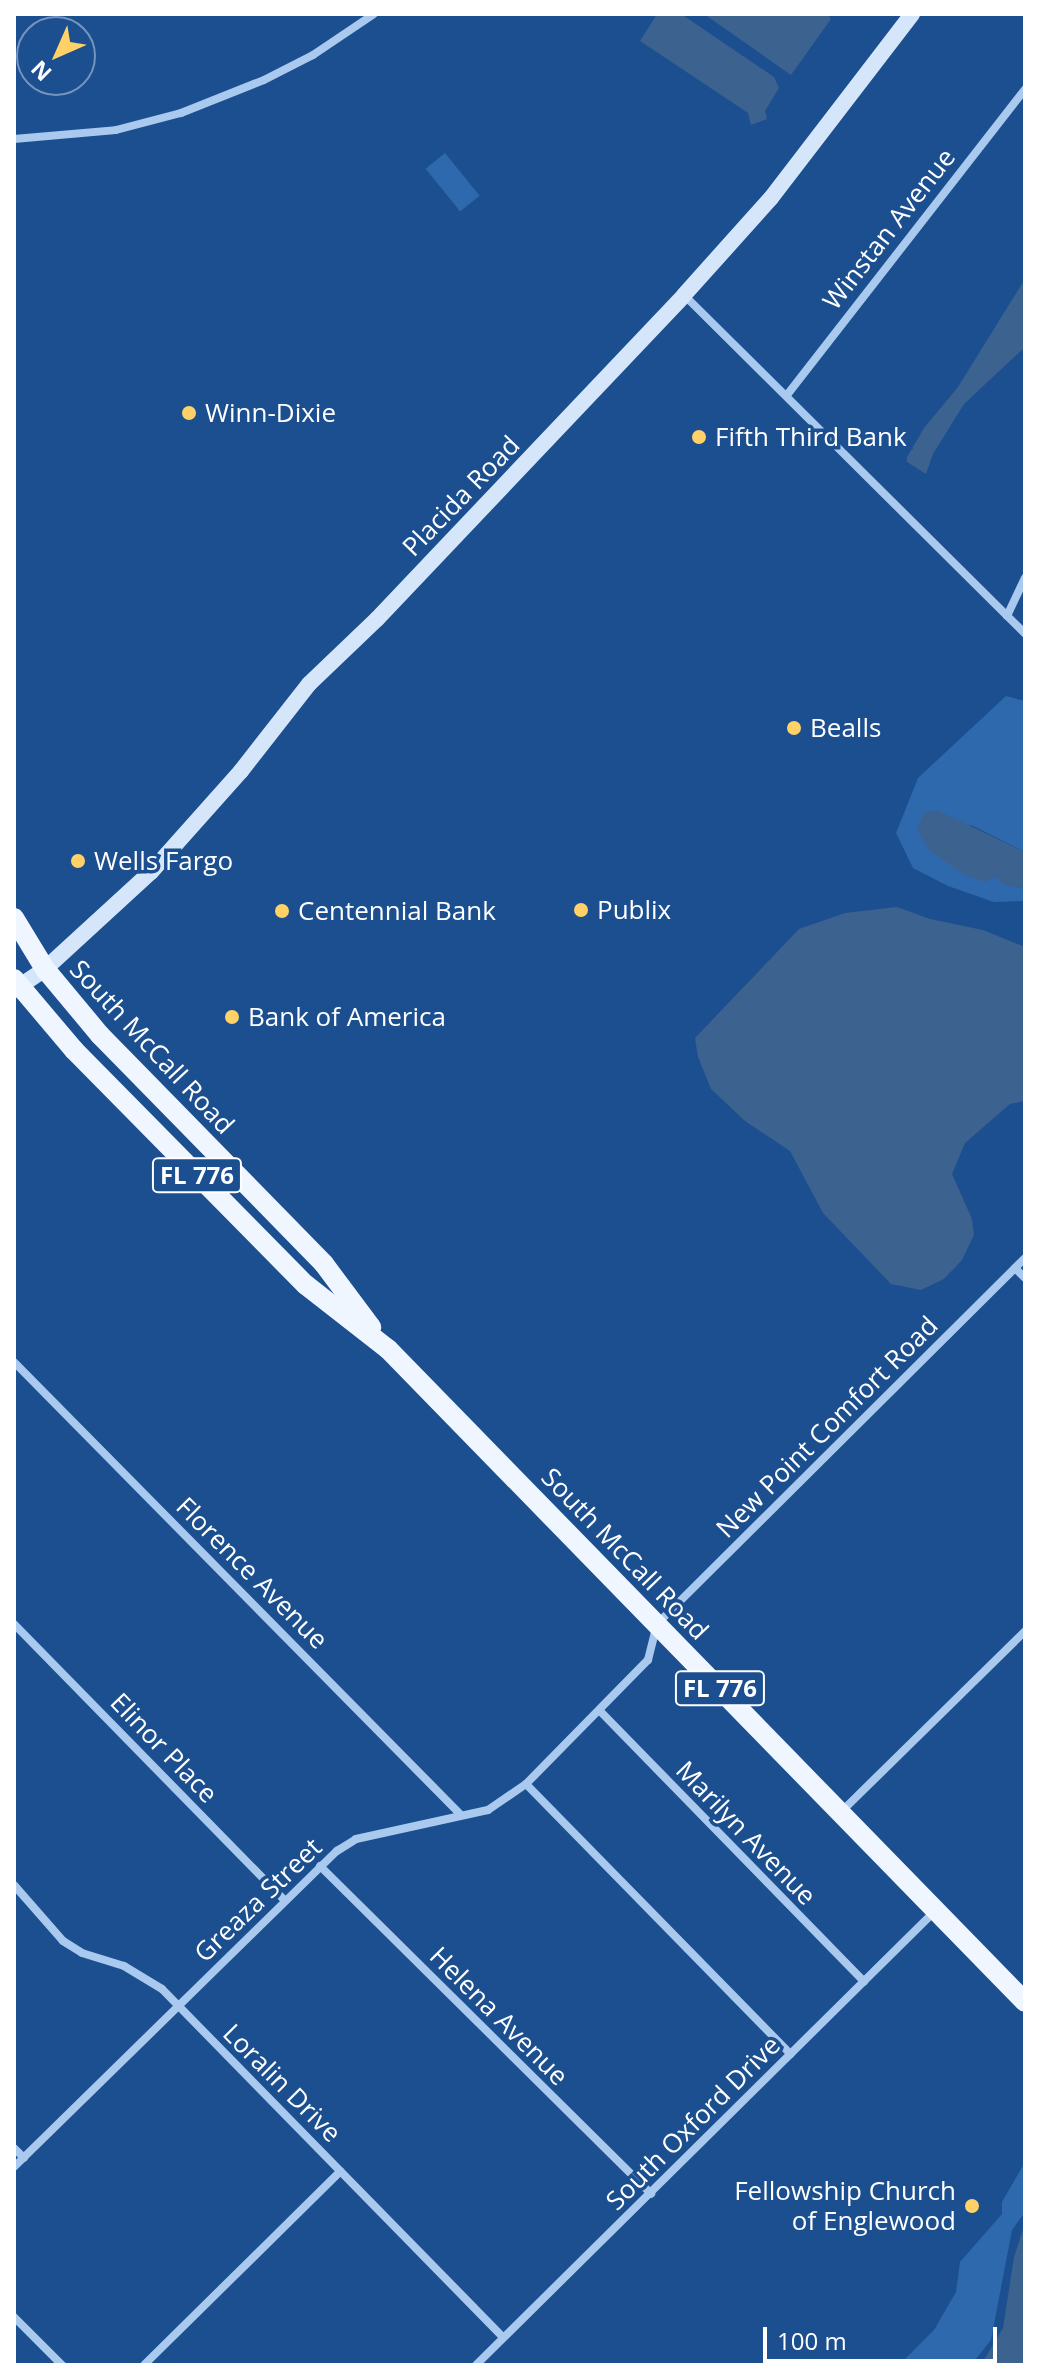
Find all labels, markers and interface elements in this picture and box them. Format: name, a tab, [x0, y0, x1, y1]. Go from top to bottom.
north arrow	[16, 16, 96, 96]
text: N	[24, 55, 57, 88]
street label: Winstan Avenue	[816, 142, 962, 316]
place label: Winn-Dixie	[205, 397, 336, 429]
marker: Winn-Dixie	[180, 404, 198, 422]
place label: Fifth Third Bank	[715, 421, 907, 453]
marker: Fifth Third Bank	[690, 428, 708, 446]
street label: Placida Road	[396, 429, 526, 563]
place label: Bealls	[810, 712, 881, 744]
marker: Bealls	[785, 719, 803, 737]
place label: Wells Fargo	[94, 845, 233, 877]
marker: Wells Fargo	[69, 852, 87, 870]
place label: Publix	[597, 894, 671, 926]
place label: Centennial Bank	[298, 895, 496, 927]
marker: Publix	[572, 901, 590, 919]
marker: Centennial Bank	[273, 902, 291, 920]
street label: South McCall Road	[63, 954, 241, 1140]
place label: Bank of America	[248, 1001, 446, 1033]
marker: Bank of America	[223, 1008, 241, 1026]
road number: FL 776	[151, 1155, 243, 1195]
street label: New Point Comfort Road	[710, 1310, 944, 1544]
street label: South McCall Road	[535, 1462, 715, 1646]
street label: Florence Avenue	[170, 1491, 334, 1655]
road number: FL 776	[674, 1668, 766, 1708]
street label: Elinor Place	[104, 1687, 224, 1809]
street label: Marilyn Avenue	[670, 1755, 822, 1911]
street label: Greaza Street	[188, 1832, 328, 1968]
street label: Helena Avenue	[423, 1940, 575, 2092]
street label: Loralin Drive	[217, 2018, 347, 2148]
street label: South Oxford Drive	[600, 2030, 786, 2216]
place label: Fellowship Church of Englewood	[734, 2175, 956, 2236]
marker: Fellowship Church of Englewood	[963, 2197, 981, 2215]
scale bar	[767, 2311, 1001, 2361]
text: 100 m	[777, 2324, 847, 2357]

